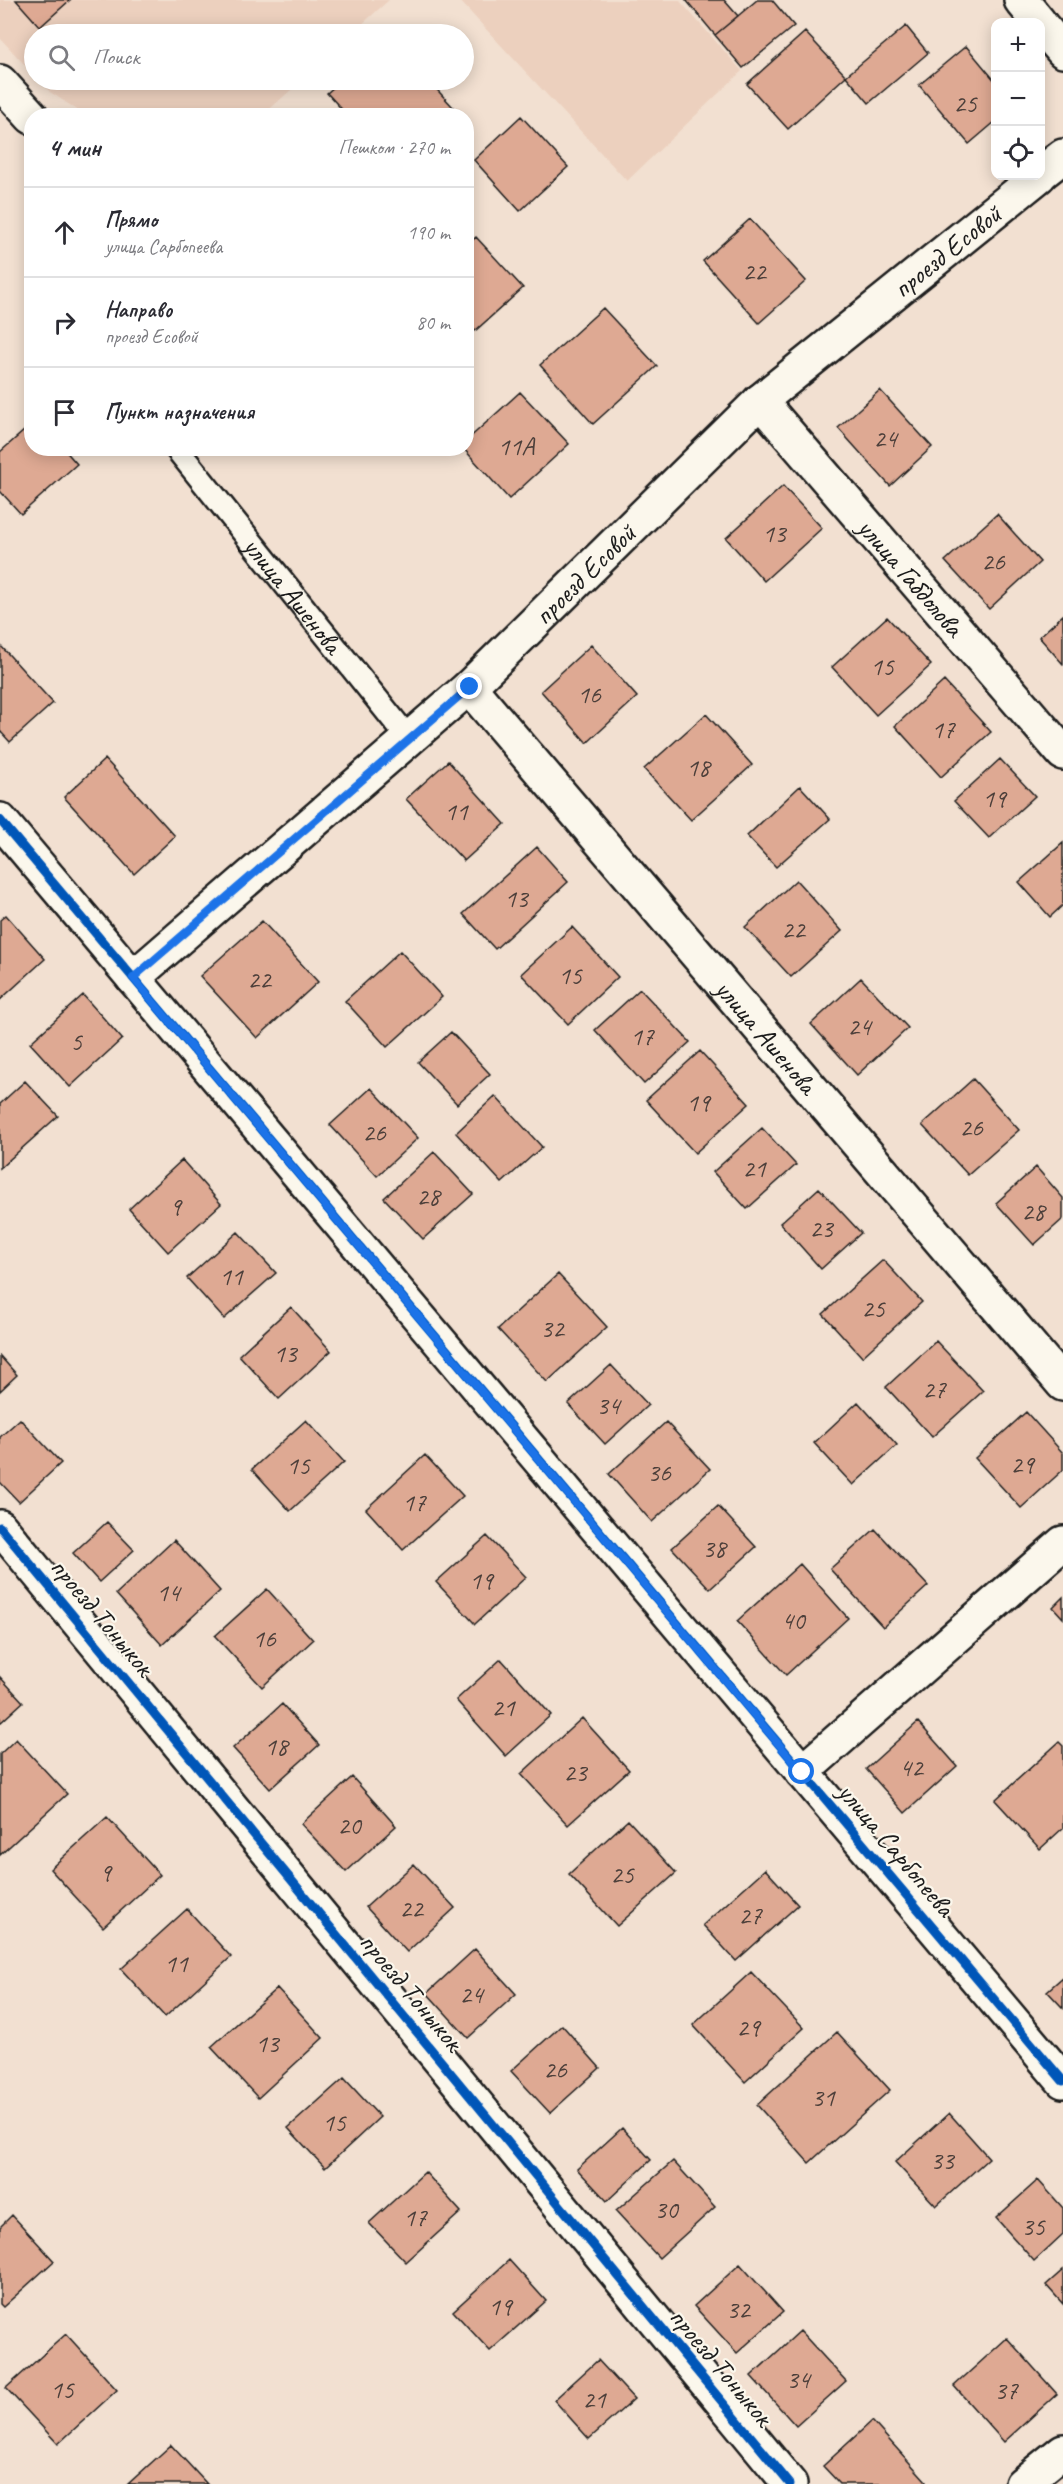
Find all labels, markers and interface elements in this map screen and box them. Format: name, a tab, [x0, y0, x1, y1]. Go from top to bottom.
map controls	[991, 18, 1045, 180]
button: +	[991, 18, 1045, 72]
search box	[24, 24, 474, 90]
icon: search	[45, 41, 78, 74]
text: Поиск	[93, 43, 139, 71]
button: −	[991, 72, 1045, 126]
house number: 25	[953, 87, 978, 120]
button: locate	[991, 126, 1045, 180]
text: 4 мин	[48, 131, 101, 164]
text: Пешком · 270 m	[338, 135, 450, 160]
street label: проезд Есовой	[885, 196, 1009, 305]
text: Прямо	[105, 206, 157, 234]
icon: ahead	[48, 216, 81, 249]
text: 190 m	[407, 220, 450, 245]
text: улица Сарбопеева	[105, 234, 222, 259]
house number: 22	[742, 255, 768, 288]
text: Направо	[105, 296, 172, 324]
icon: right	[48, 306, 81, 339]
text: 80 m	[416, 310, 450, 335]
text: проезд Есовой	[105, 324, 198, 349]
icon: arrive	[48, 396, 81, 429]
text: Пункт назначения	[105, 398, 254, 426]
house number: 24	[873, 422, 899, 455]
house number: 11А	[498, 430, 536, 463]
street label: улица Габдолова	[849, 509, 973, 645]
street label: проезд Есовой	[526, 515, 644, 632]
house number: 13	[762, 517, 788, 550]
street label: улица Ашенова	[234, 528, 352, 663]
house number: 26	[981, 545, 1006, 578]
house number: 15	[870, 650, 895, 683]
route end	[456, 673, 482, 699]
house number: 16	[577, 678, 602, 711]
house number: 17	[931, 713, 956, 746]
house number: 18	[686, 751, 712, 784]
house number: 19	[982, 782, 1008, 815]
house number: 11	[444, 795, 469, 828]
house number: 13	[504, 882, 530, 915]
house number: 22	[781, 913, 807, 946]
house number: 15	[558, 959, 583, 992]
house number: 22	[247, 963, 273, 996]
street label: улица Ашенова	[706, 971, 827, 1103]
house number: 24	[847, 1010, 873, 1043]
house number: 17	[630, 1020, 655, 1053]
house number: 5	[70, 1025, 83, 1058]
house number: 19	[686, 1086, 712, 1119]
house number: 26	[959, 1111, 984, 1144]
house number: 26	[362, 1116, 387, 1149]
house number: 21	[742, 1152, 767, 1185]
house number: 28	[416, 1180, 442, 1213]
house number: 9	[169, 1190, 183, 1223]
house number: 28	[1021, 1195, 1047, 1228]
house number: 23	[809, 1212, 835, 1245]
house number: 11	[219, 1260, 244, 1293]
house number: 25	[861, 1292, 886, 1325]
house number: 32	[540, 1312, 566, 1345]
house number: 13	[273, 1337, 299, 1370]
house number: 27	[922, 1373, 947, 1406]
house number: 34	[596, 1389, 622, 1422]
house number: 29	[1010, 1448, 1036, 1481]
house number: 15	[286, 1449, 311, 1482]
house number: 36	[647, 1456, 672, 1489]
house number: 17	[402, 1486, 427, 1519]
house number: 38	[702, 1532, 728, 1565]
street label: проезд Тоныкок	[43, 1550, 164, 1685]
house number: 19	[469, 1564, 495, 1597]
house number: 14	[156, 1576, 182, 1609]
house number: 40	[781, 1604, 807, 1637]
house number: 16	[252, 1622, 277, 1655]
house number: 21	[491, 1691, 516, 1724]
house number: 18	[264, 1730, 290, 1763]
house number: 42	[899, 1751, 925, 1784]
house number: 23	[563, 1756, 589, 1789]
route start	[788, 1758, 814, 1784]
street label: улица Сарбопеева	[829, 1774, 964, 1925]
house number: 20	[337, 1809, 363, 1842]
house number: 9	[99, 1856, 113, 1889]
house number: 25	[610, 1858, 635, 1891]
house number: 22	[399, 1892, 425, 1925]
house number: 27	[738, 1899, 763, 1932]
street label: проезд Тоныкок	[352, 1925, 473, 2060]
house number: 11	[164, 1947, 189, 1980]
house number: 24	[459, 1978, 485, 2011]
house number: 29	[736, 2011, 762, 2044]
house number: 13	[255, 2027, 281, 2060]
house number: 26	[543, 2053, 568, 2086]
house number: 31	[811, 2081, 836, 2114]
house number: 15	[322, 2106, 347, 2139]
house number: 33	[930, 2144, 956, 2177]
house number: 30	[654, 2193, 680, 2226]
house number: 17	[403, 2201, 428, 2234]
house number: 35	[1021, 2210, 1046, 2243]
house number: 19	[488, 2290, 514, 2323]
house number: 32	[726, 2293, 752, 2326]
street label: проезд Тоныкок	[662, 2300, 783, 2435]
house number: 34	[786, 2363, 812, 2396]
house number: 15	[50, 2373, 75, 2406]
house number: 37	[994, 2374, 1019, 2407]
house number: 21	[582, 2383, 607, 2416]

